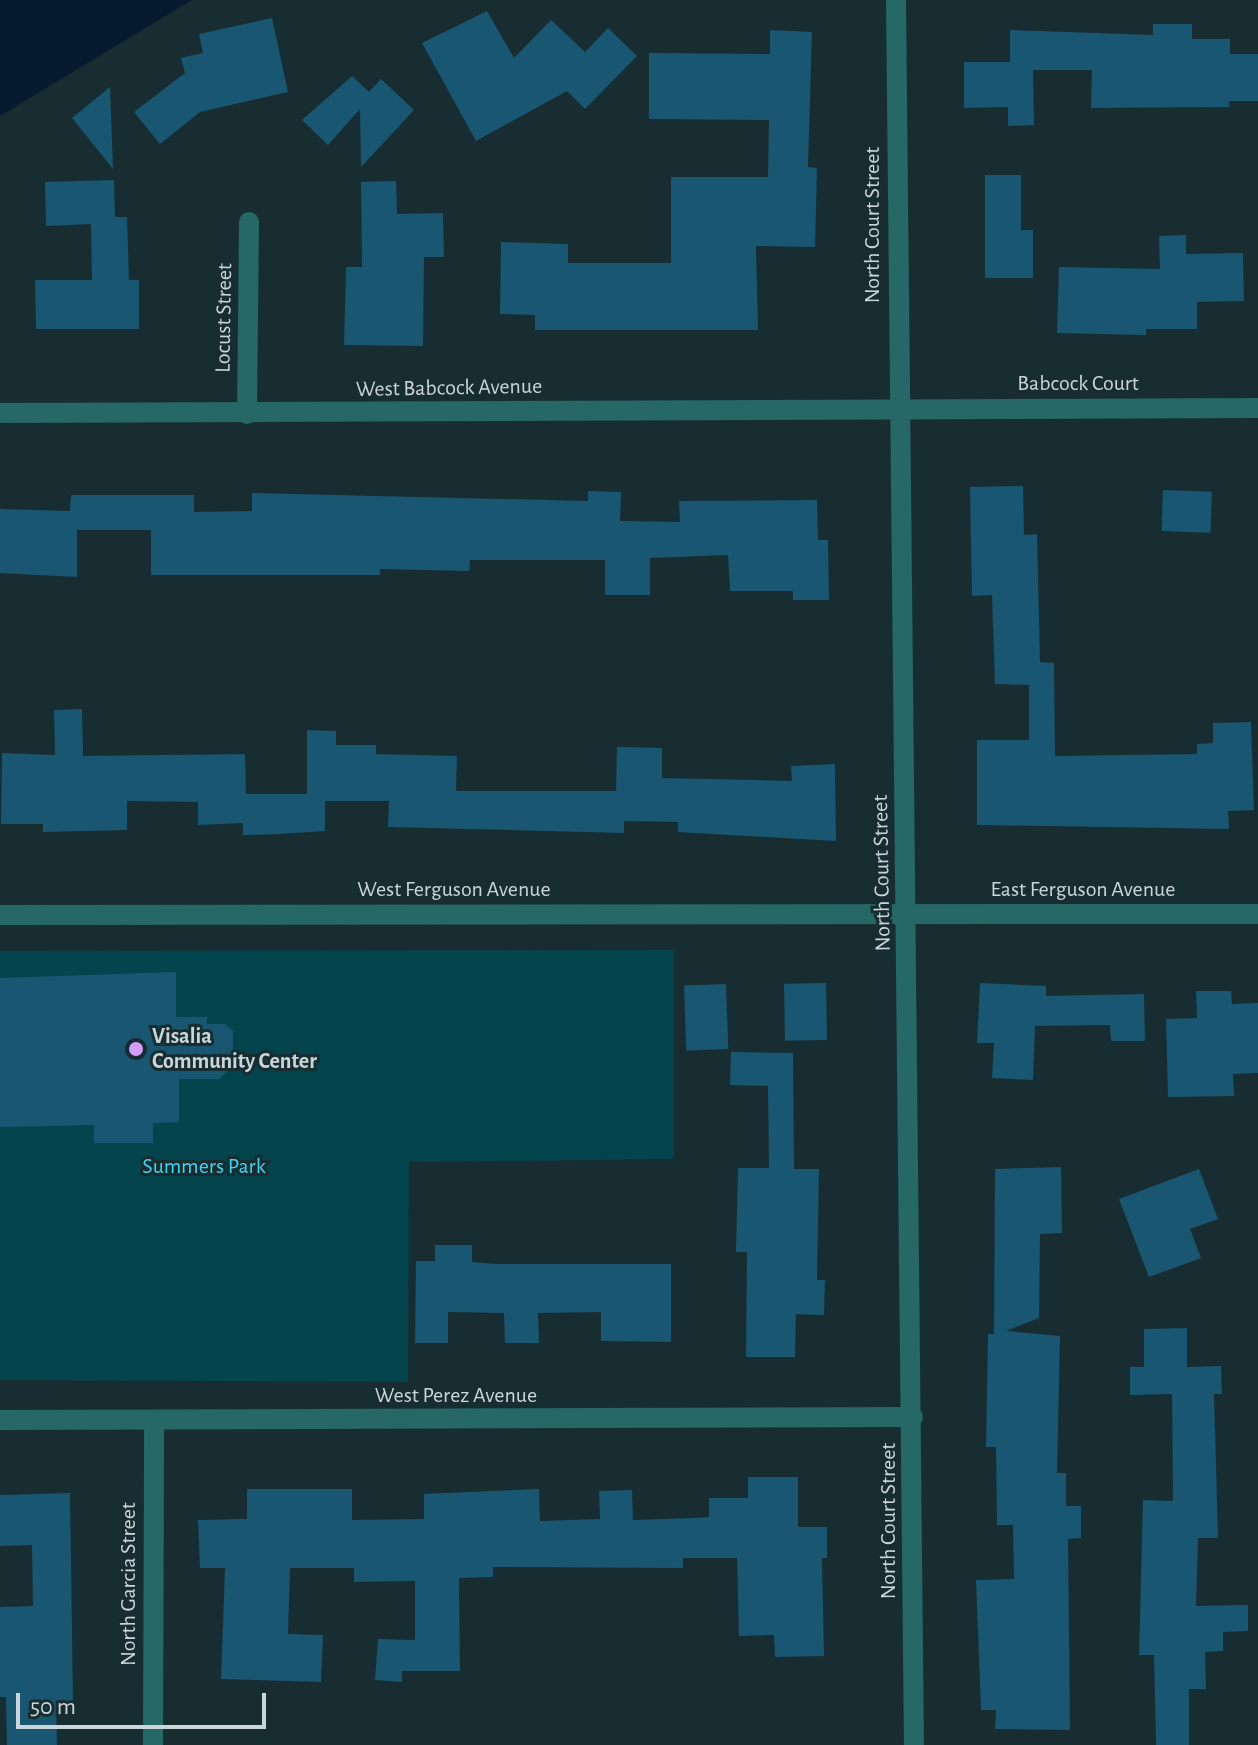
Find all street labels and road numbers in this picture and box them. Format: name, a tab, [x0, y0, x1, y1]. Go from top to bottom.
street label: North Court Street	[860, 147, 886, 303]
street label: Locust Street	[210, 263, 238, 373]
street label: Babcock Court	[1017, 371, 1139, 397]
street label: West Babcock Avenue	[356, 373, 542, 403]
street label: North Court Street	[867, 794, 897, 952]
street label: West Ferguson Avenue	[357, 877, 551, 903]
street label: East Ferguson Avenue	[991, 877, 1175, 903]
street label: West Perez Avenue	[375, 1383, 537, 1409]
street label: North Court Street	[876, 1443, 902, 1599]
street label: North Garcia Street	[116, 1502, 142, 1666]

